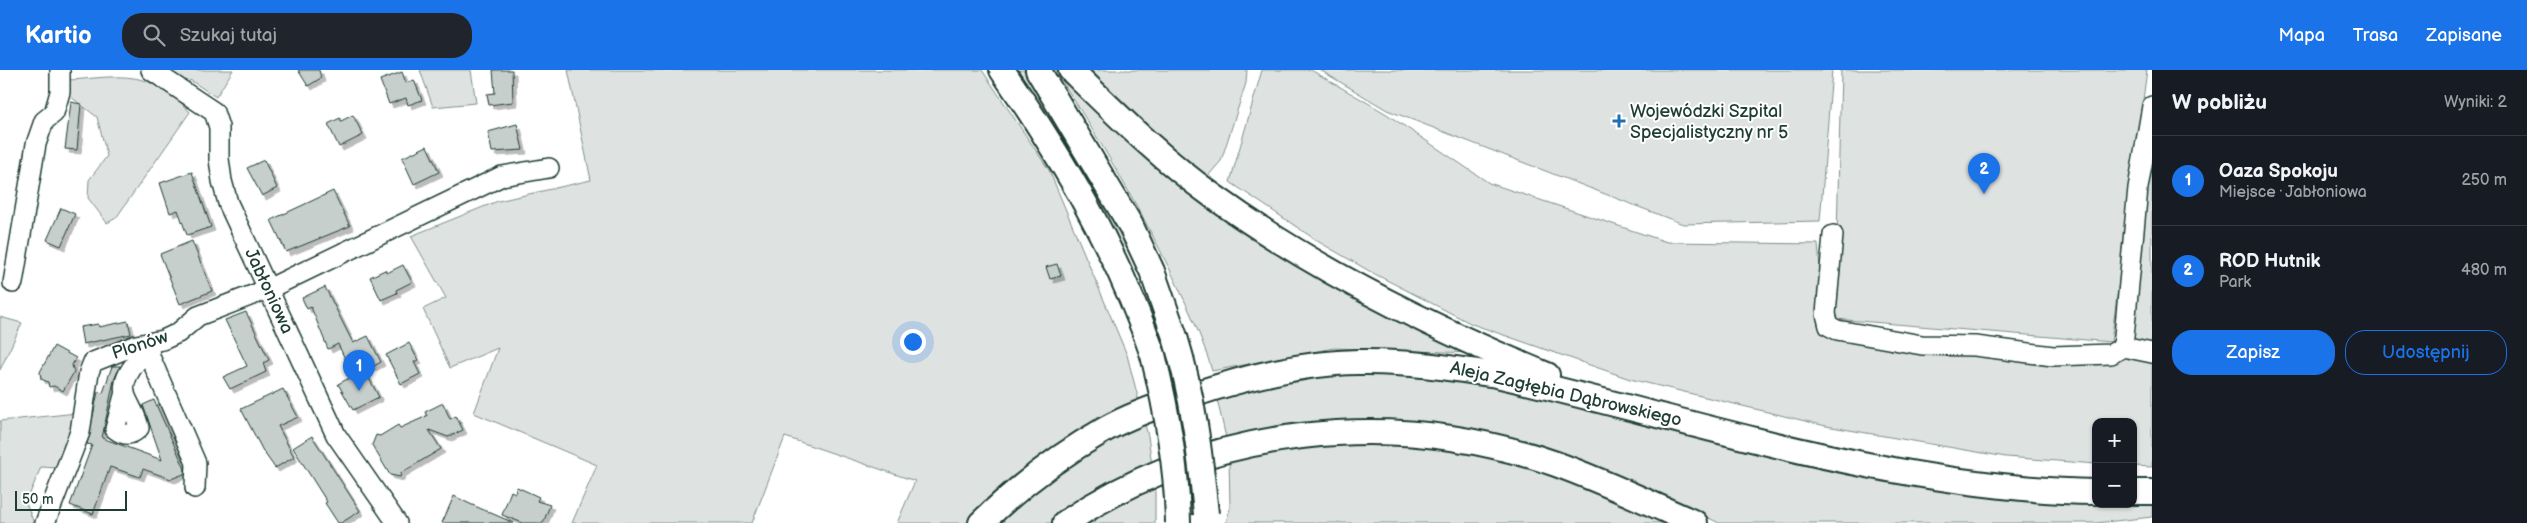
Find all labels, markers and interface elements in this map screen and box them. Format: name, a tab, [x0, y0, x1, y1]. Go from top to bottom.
search box	[122, 13, 472, 58]
text: Kartio	[25, 21, 92, 50]
icon: search	[140, 21, 168, 49]
text: Szukaj tutaj	[180, 24, 277, 47]
text: Mapa	[2278, 25, 2325, 46]
text: Trasa	[2353, 25, 2398, 46]
text: Zapisane	[2426, 25, 2502, 46]
text: W pobliżu	[2172, 90, 2267, 115]
text: Wyniki: 2	[2444, 93, 2507, 112]
place label: Wojewódzki Szpital Specjalistyczny nr 5	[1630, 101, 1788, 143]
marker: Wojewódzki Szpital Specjalistyczny nr 5	[1612, 114, 1626, 128]
pin: 2	[1968, 153, 2000, 194]
text: Oaza Spokoju	[2219, 160, 2338, 183]
text: 1	[2185, 171, 2191, 190]
text: 250 m	[2461, 171, 2507, 190]
text: Miejsce · Jabłoniowa	[2219, 183, 2367, 202]
street label: Jabłoniowa	[240, 245, 298, 337]
text: ROD Hutnik	[2219, 250, 2321, 273]
text: 2	[2183, 261, 2193, 280]
text: 480 m	[2461, 261, 2507, 280]
text: Park	[2219, 273, 2251, 292]
street label: Plonów	[109, 326, 171, 364]
your location	[900, 329, 926, 355]
button: Zapisz	[2172, 330, 2335, 375]
button: Udostępnij	[2345, 330, 2507, 375]
pin: 1	[343, 350, 375, 391]
street label: Aleja Zagłębia Dąbrowskiego	[1448, 357, 1684, 431]
map controls	[2092, 418, 2137, 508]
button: +	[2092, 418, 2137, 463]
button: −	[2092, 463, 2137, 508]
scale bar	[15, 488, 128, 511]
text: 50 m	[22, 491, 54, 508]

